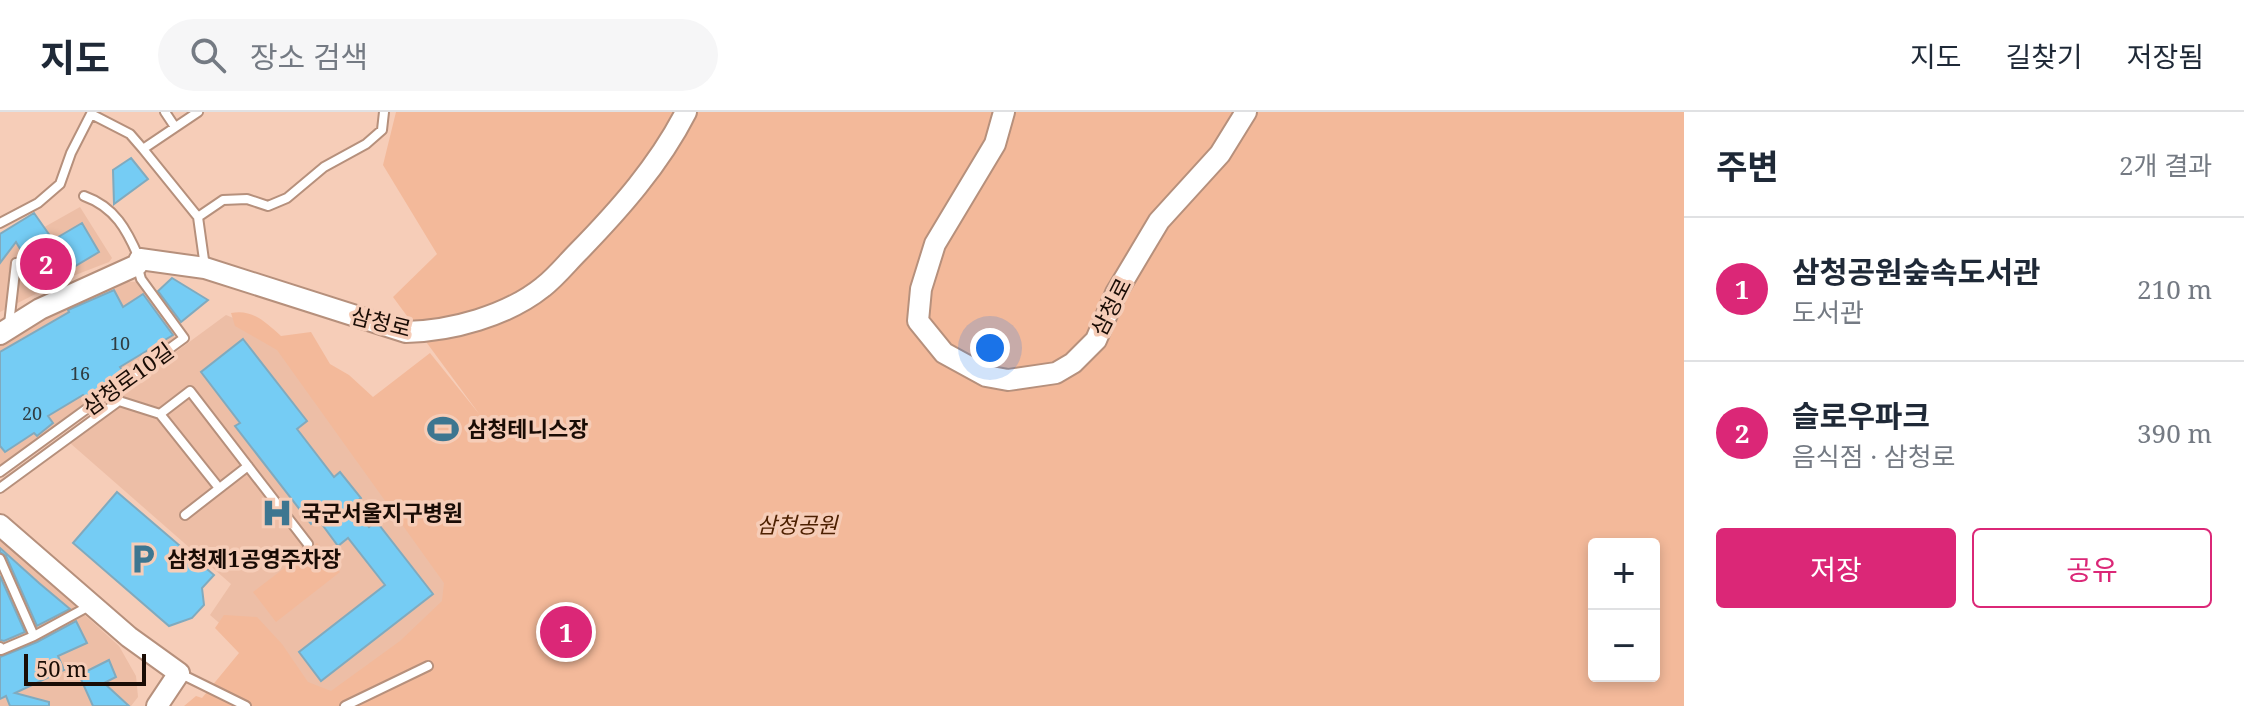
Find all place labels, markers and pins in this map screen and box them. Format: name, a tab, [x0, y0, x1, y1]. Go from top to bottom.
pin: 2	[20, 234, 72, 294]
sports icon: 삼청테니스장	[426, 412, 460, 446]
place label: 삼청테니스장	[467, 413, 588, 443]
hospital icon: 국군서울지구병원	[260, 496, 294, 530]
place label: 국군서울지구병원	[301, 497, 463, 527]
parking icon: 삼청제1공영주차장	[126, 542, 160, 576]
place label: 삼청제1공영주차장	[167, 543, 341, 573]
pin: 1	[540, 602, 592, 662]

